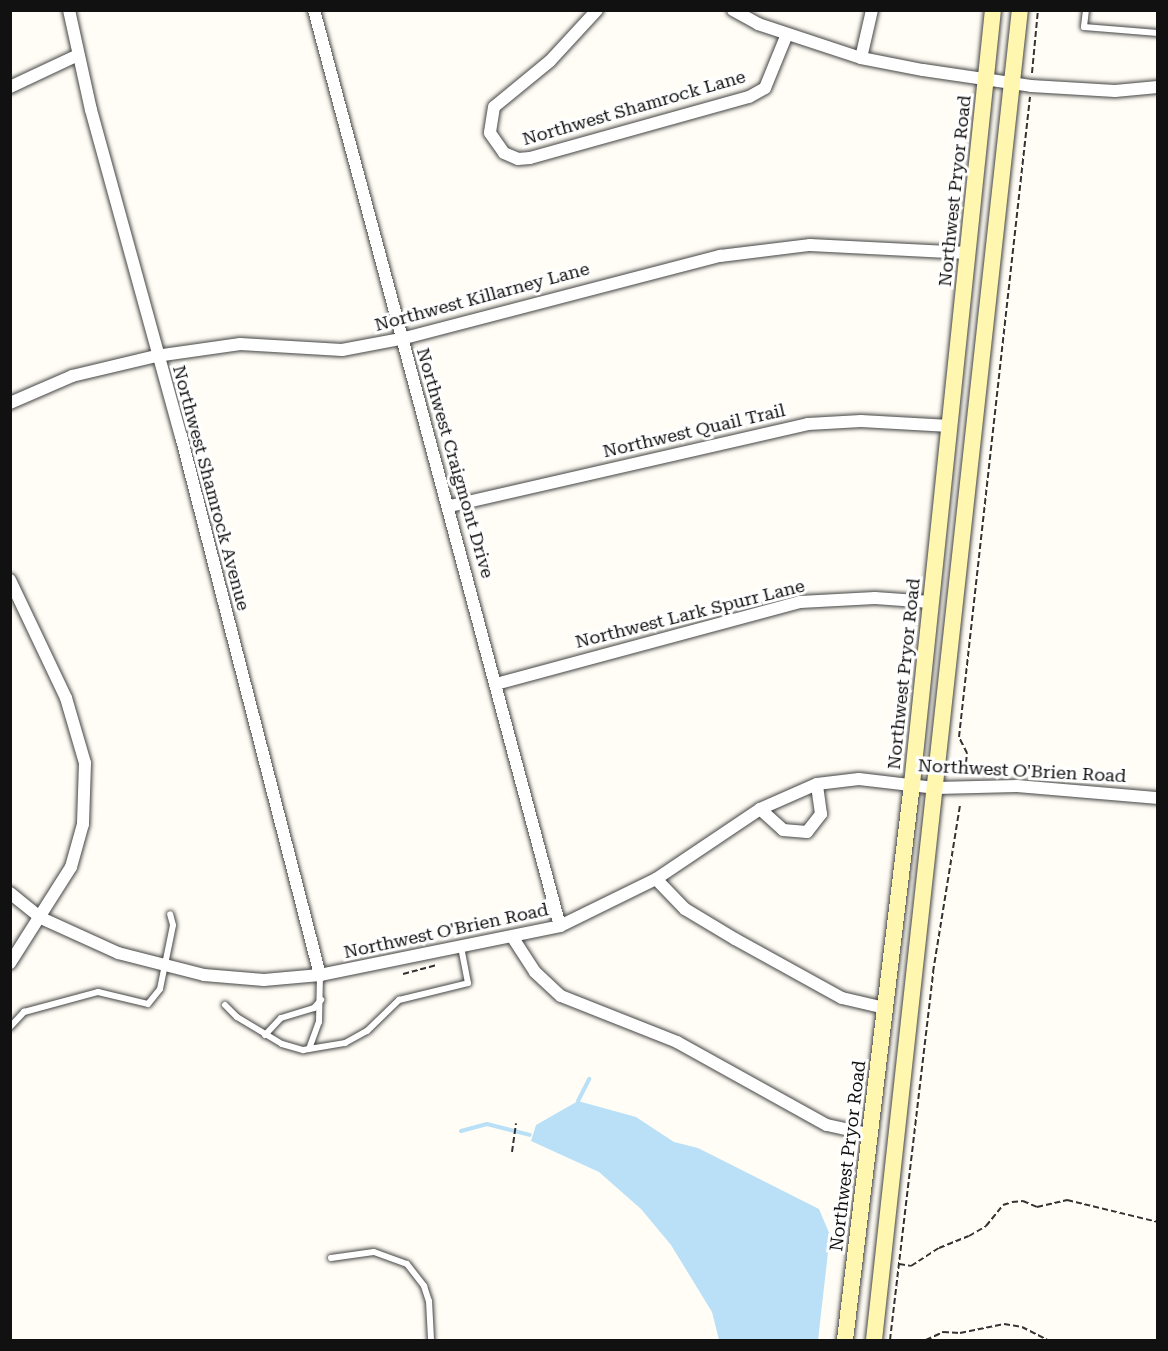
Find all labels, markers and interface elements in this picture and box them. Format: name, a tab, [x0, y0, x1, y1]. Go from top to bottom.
street label: Northwest Shamrock Lane	[520, 66, 748, 150]
street label: Northwest Pryor Road	[934, 94, 976, 288]
street label: Northwest Killarney Lane	[372, 258, 592, 336]
street label: Northwest Craigmont Drive	[412, 345, 498, 581]
street label: Northwest Shamrock Avenue	[168, 363, 254, 613]
street label: Northwest Quail Trail	[601, 399, 787, 463]
street label: Northwest Lark Spurr Lane	[573, 575, 807, 653]
street label: Northwest Pryor Road	[883, 577, 925, 771]
street label: Northwest O'Brien Road	[917, 755, 1127, 787]
street label: Northwest O'Brien Road	[342, 899, 550, 963]
street label: Northwest Pryor Road	[826, 1059, 870, 1253]

